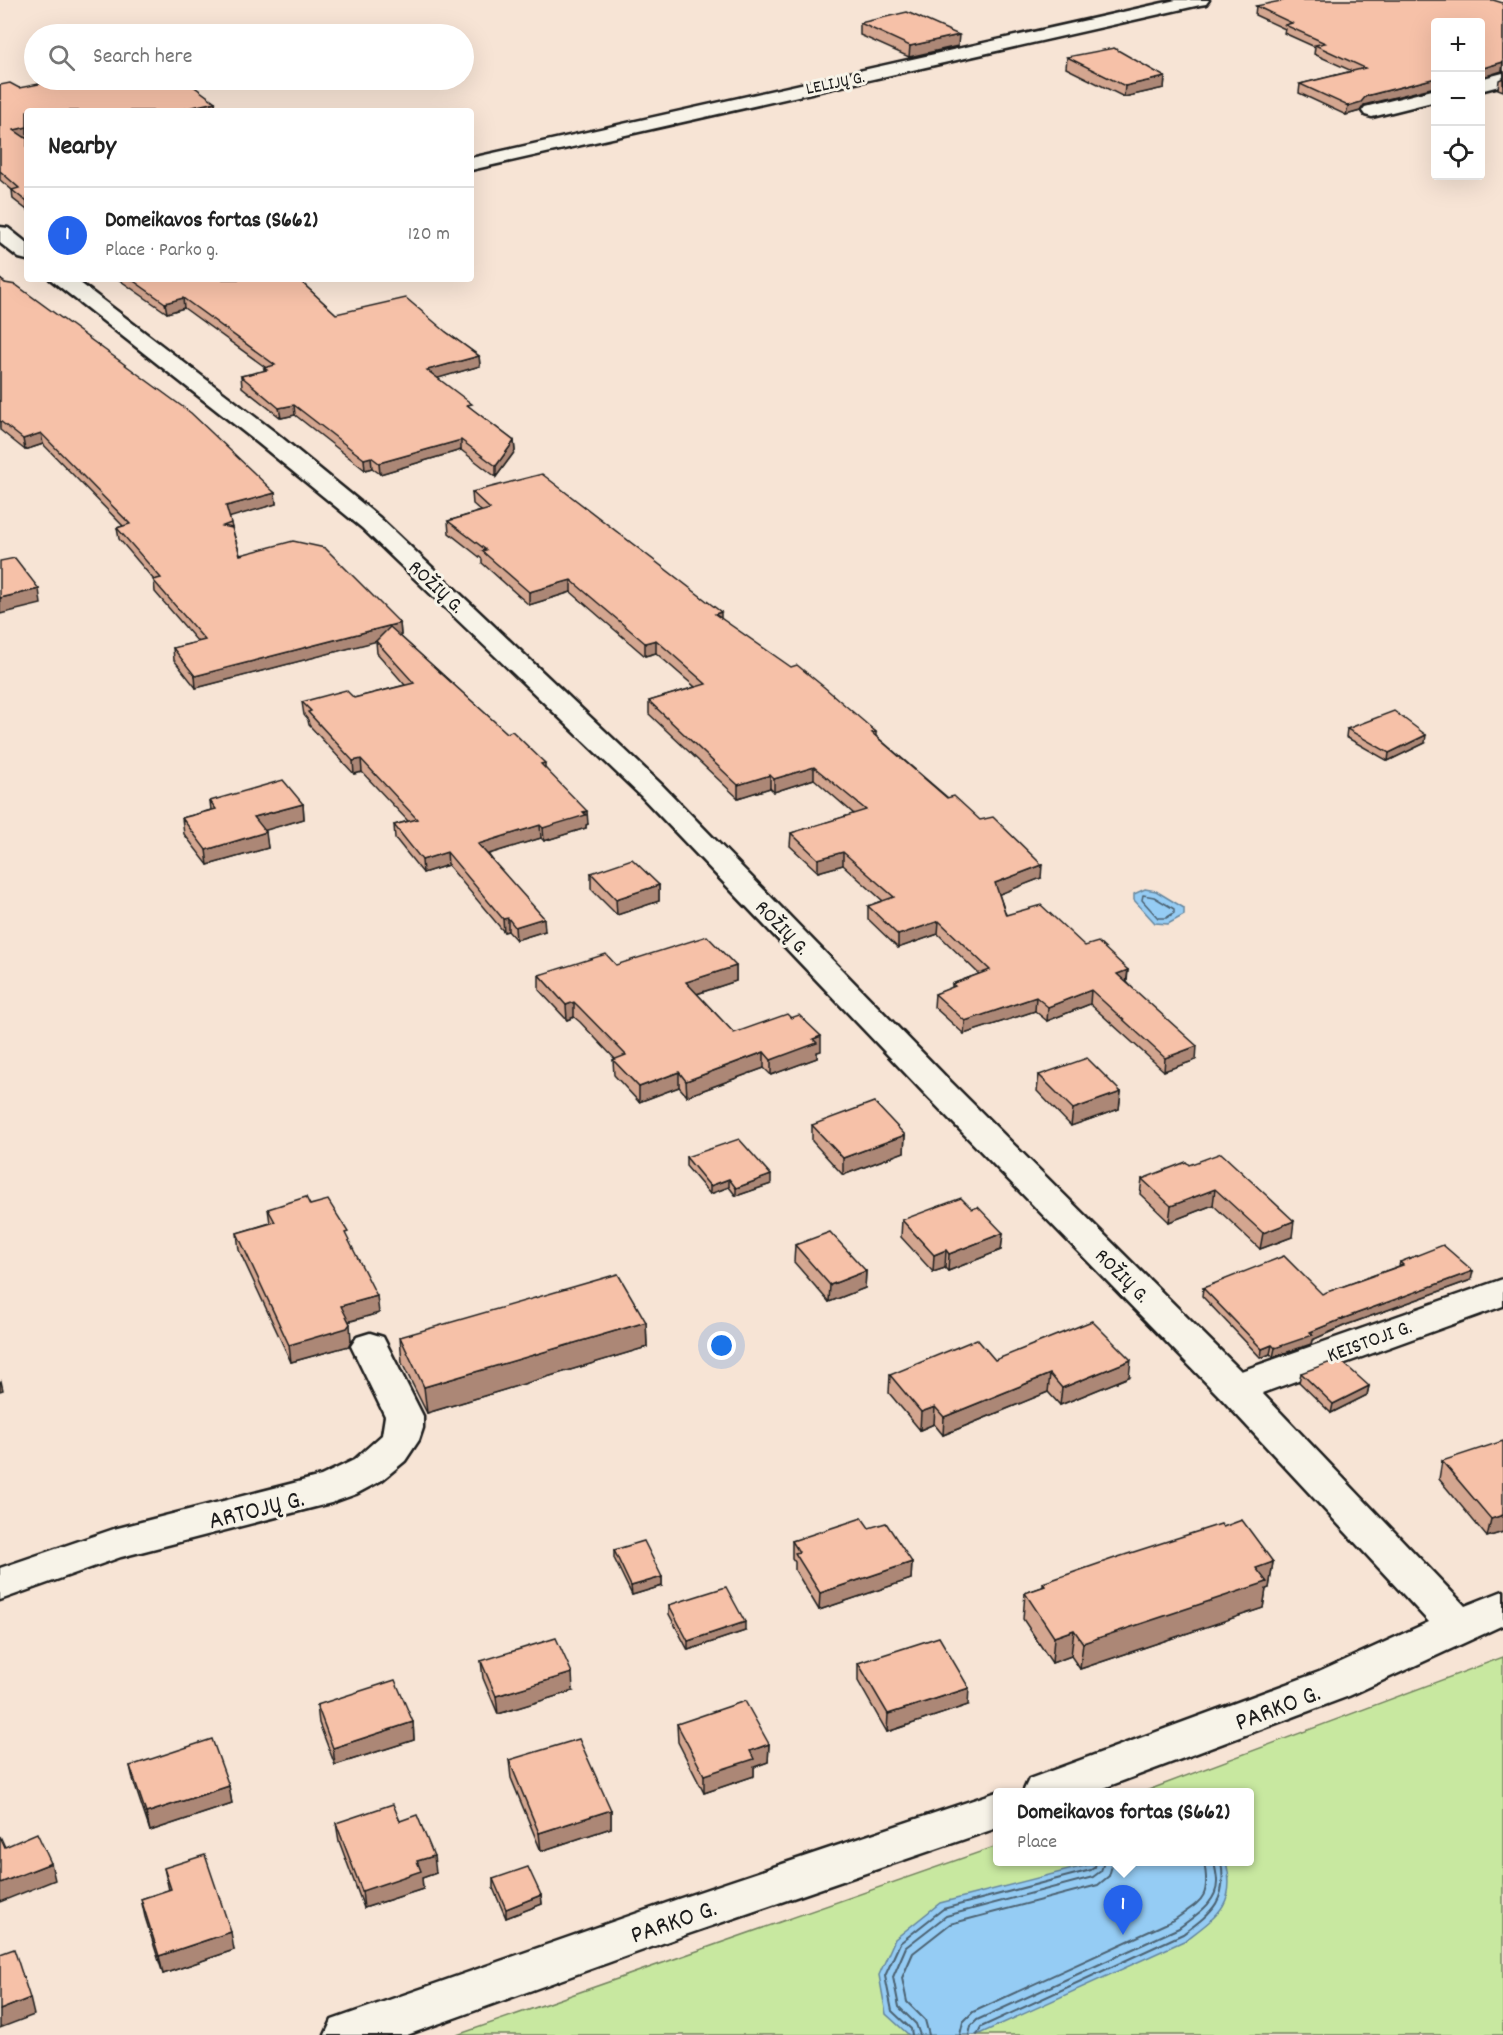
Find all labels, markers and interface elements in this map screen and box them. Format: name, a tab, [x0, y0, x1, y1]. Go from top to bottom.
map controls	[1431, 18, 1485, 180]
button: +	[1431, 18, 1485, 72]
search box	[24, 24, 474, 90]
icon: search	[45, 41, 78, 74]
text: Search here	[93, 42, 192, 73]
street label: LELIJŲ G.	[804, 66, 867, 103]
button: −	[1431, 72, 1485, 126]
button: locate	[1431, 126, 1485, 180]
text: Nearby	[48, 129, 116, 166]
text: Domeikavos fortas (S662)	[105, 206, 318, 237]
text: 1	[65, 221, 70, 249]
text: 120 m	[408, 221, 450, 249]
text: Place · Parko g.	[105, 237, 218, 265]
street label: ROŽIŲ G.	[400, 554, 470, 622]
street label: ROŽIŲ G.	[747, 894, 815, 964]
street label: ROŽIŲ G.	[1087, 1243, 1155, 1311]
street label: KEISTOJI G.	[1323, 1314, 1417, 1372]
your location	[707, 1331, 736, 1360]
street label: ARTOJŲ G.	[205, 1482, 309, 1541]
street label: PARKO G.	[1230, 1676, 1326, 1742]
popup	[993, 1788, 1254, 1866]
text: Domeikavos fortas (S662)	[1017, 1798, 1230, 1829]
text: Place	[1017, 1829, 1057, 1857]
pin: 1	[1104, 1886, 1142, 1935]
street label: PARKO G.	[626, 1891, 722, 1955]

